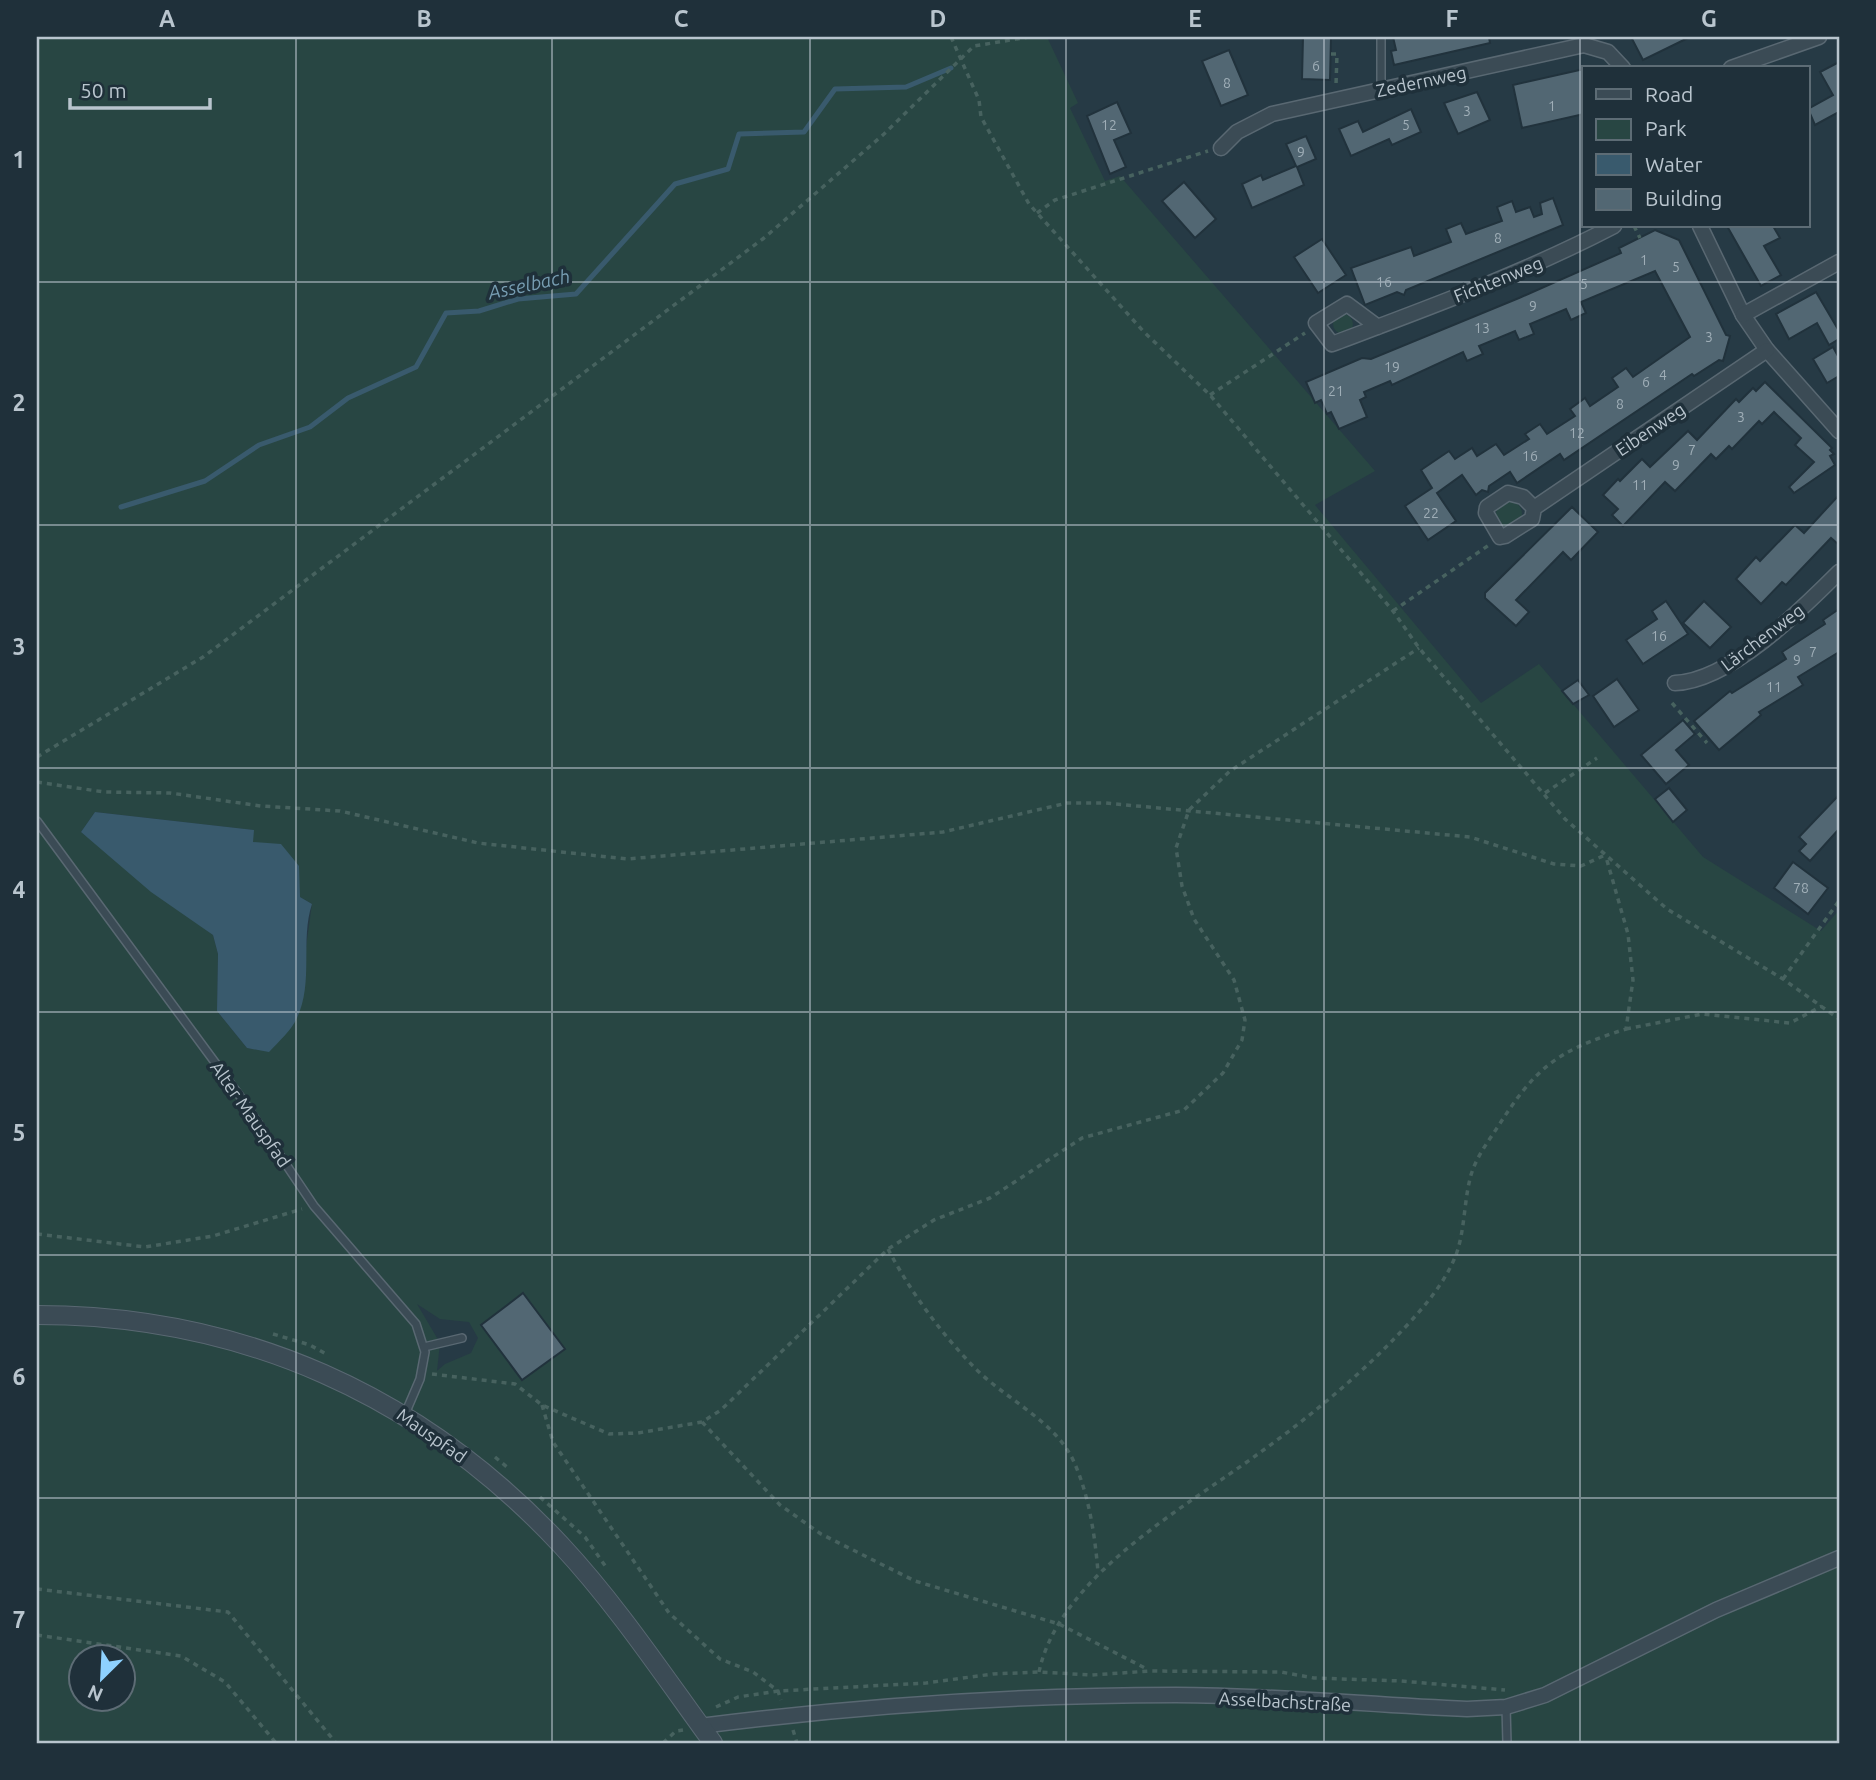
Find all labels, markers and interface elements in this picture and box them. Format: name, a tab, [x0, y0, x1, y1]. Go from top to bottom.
text: A	[159, 6, 175, 31]
text: B	[416, 6, 432, 31]
text: C	[674, 6, 689, 31]
text: D	[930, 6, 946, 31]
text: E	[1188, 6, 1202, 31]
text: F	[1446, 6, 1459, 31]
text: G	[1701, 6, 1717, 31]
house number: 6	[1312, 58, 1320, 74]
street label: Zedernweg	[1374, 62, 1468, 100]
scale bar	[70, 66, 210, 110]
legend	[1582, 66, 1810, 228]
house number: 8	[1223, 75, 1231, 91]
text: 50 m	[80, 78, 127, 102]
text: Road	[1645, 82, 1693, 106]
house number: 1	[1548, 98, 1556, 114]
house number: 3	[1463, 103, 1471, 119]
text: Park	[1645, 116, 1687, 140]
house number: 12	[1101, 117, 1117, 133]
house number: 5	[1402, 117, 1410, 133]
house number: 9	[1297, 144, 1305, 160]
text: 1	[13, 147, 25, 172]
text: Water	[1645, 152, 1703, 176]
text: Building	[1645, 186, 1722, 210]
house number: 8	[1494, 230, 1502, 246]
street label: Fichtenweg	[1451, 252, 1545, 306]
house number: 1	[1640, 252, 1648, 268]
house number: 5	[1672, 259, 1680, 275]
water label: Asselbach	[485, 265, 572, 304]
house number: 16	[1376, 274, 1392, 290]
house number: 5	[1580, 276, 1588, 292]
house number: 9	[1529, 298, 1537, 314]
house number: 13	[1474, 320, 1490, 336]
house number: 3	[1705, 329, 1713, 345]
house number: 19	[1384, 359, 1400, 375]
house number: 4	[1659, 367, 1667, 383]
house number: 6	[1642, 374, 1650, 390]
house number: 21	[1328, 383, 1344, 399]
text: 2	[13, 390, 25, 415]
house number: 8	[1616, 396, 1624, 412]
street label: Eibenweg	[1611, 398, 1689, 460]
house number: 3	[1737, 409, 1745, 425]
house number: 12	[1569, 425, 1585, 441]
house number: 7	[1688, 442, 1696, 458]
house number: 16	[1522, 448, 1538, 464]
house number: 9	[1672, 457, 1680, 473]
house number: 11	[1632, 477, 1648, 493]
house number: 22	[1423, 505, 1439, 521]
street label: Lärchenweg	[1717, 599, 1807, 675]
house number: 16	[1651, 628, 1667, 644]
text: 3	[13, 634, 25, 659]
house number: 7	[1809, 644, 1817, 660]
house number: 9	[1793, 652, 1801, 668]
house number: 11	[1766, 679, 1782, 695]
text: 4	[13, 877, 26, 902]
house number: 78	[1793, 880, 1809, 896]
street label: Alter Mauspfad	[207, 1057, 295, 1171]
text: 5	[13, 1120, 25, 1145]
text: 6	[13, 1364, 26, 1389]
street label: Mauspfad	[393, 1404, 471, 1466]
text: 7	[13, 1607, 25, 1632]
north arrow	[66, 1644, 136, 1714]
text: N	[84, 1681, 106, 1706]
street label: Asselbachstraße	[1218, 1688, 1352, 1714]

